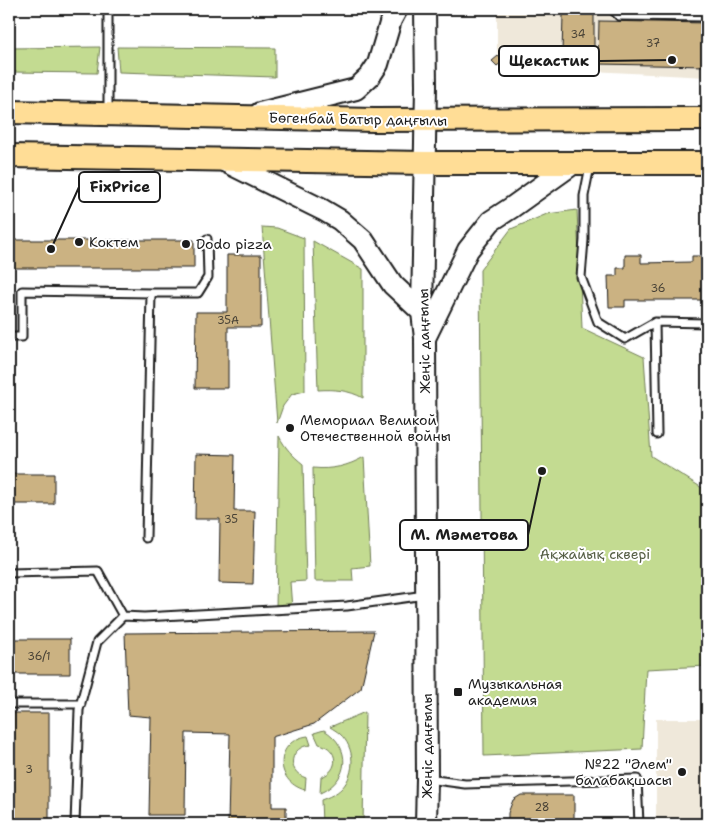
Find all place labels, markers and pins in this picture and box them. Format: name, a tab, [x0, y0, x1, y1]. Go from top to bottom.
callout: Щекастик	[499, 46, 599, 76]
callout: FixPrice	[79, 172, 160, 202]
place label: Коктем	[89, 233, 139, 251]
place label: Dodo pizza	[196, 235, 272, 253]
marker: Коктем	[73, 236, 85, 248]
marker: Dodo pizza	[180, 238, 192, 250]
place label: Мемориал Великой Отечественной войны	[300, 411, 451, 445]
marker: Мемориал Великой Отечественной войны	[284, 422, 296, 434]
callout: М. Мәметова	[400, 520, 528, 550]
place label: Музыкальная академия	[468, 675, 562, 709]
marker: Музыкальная академия	[452, 686, 464, 698]
place label: №22 "Әлем" балабақшасы	[575, 755, 672, 789]
marker: №22 "Әлем" балабақшасы	[676, 766, 688, 778]

